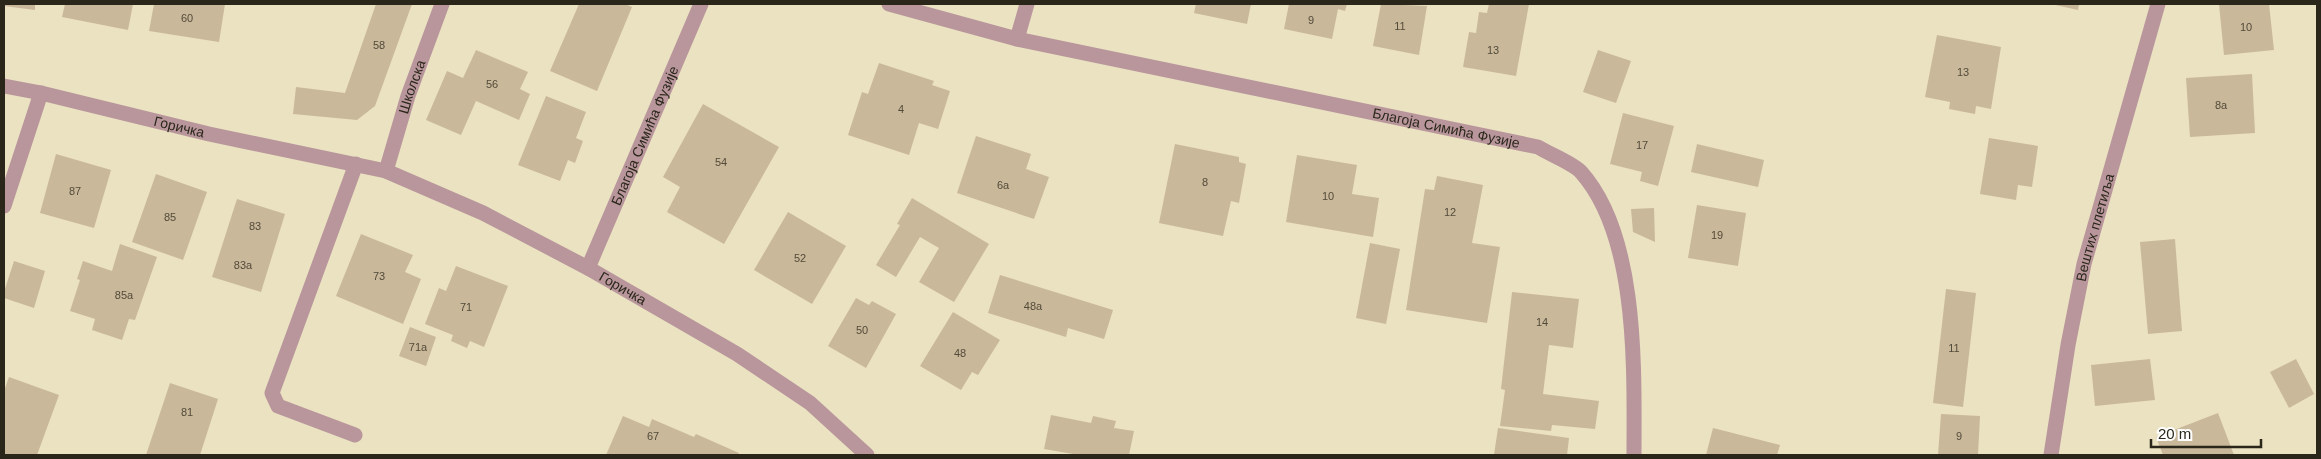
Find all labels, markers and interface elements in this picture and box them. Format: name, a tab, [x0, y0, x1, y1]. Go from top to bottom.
house number: 60	[181, 12, 193, 24]
house number: 9	[1308, 14, 1314, 26]
house number: 11	[1394, 20, 1406, 32]
house number: 10	[2240, 21, 2252, 33]
house number: 58	[373, 39, 385, 51]
house number: 13	[1487, 44, 1499, 56]
street label: Школска	[395, 58, 429, 116]
street label: Благоја Симића Фузије	[608, 63, 682, 208]
house number: 13	[1957, 66, 1969, 78]
house number: 56	[486, 78, 498, 90]
house number: 8a	[2215, 99, 2228, 111]
house number: 4	[898, 103, 904, 115]
street label: Благоја Симића Фузије	[1371, 105, 1522, 151]
street label: Горичка	[152, 113, 206, 141]
house number: 17	[1636, 139, 1648, 151]
house number: 54	[715, 156, 727, 168]
street label: Вештих плетиља	[2073, 171, 2117, 283]
house number: 8	[1202, 176, 1208, 188]
house number: 6a	[997, 179, 1010, 191]
house number: 87	[69, 185, 81, 197]
house number: 10	[1322, 190, 1334, 202]
house number: 12	[1444, 206, 1456, 218]
house number: 85	[164, 211, 176, 223]
house number: 83	[249, 220, 261, 232]
house number: 19	[1711, 229, 1723, 241]
house number: 52	[794, 252, 806, 264]
house number: 83a	[234, 259, 253, 271]
street label: Горичка	[597, 268, 649, 308]
house number: 73	[373, 270, 385, 282]
house number: 85a	[115, 289, 134, 301]
house number: 48a	[1024, 300, 1043, 312]
house number: 71	[460, 301, 472, 313]
house number: 14	[1536, 316, 1548, 328]
house number: 50	[856, 324, 868, 336]
house number: 71a	[409, 341, 428, 353]
house number: 11	[1948, 342, 1960, 354]
house number: 48	[954, 347, 966, 359]
house number: 81	[181, 406, 193, 418]
scale bar	[2151, 416, 2261, 448]
text: 20 m	[2158, 425, 2191, 442]
house number: 67	[647, 430, 659, 442]
house number: 9	[1956, 430, 1962, 442]

